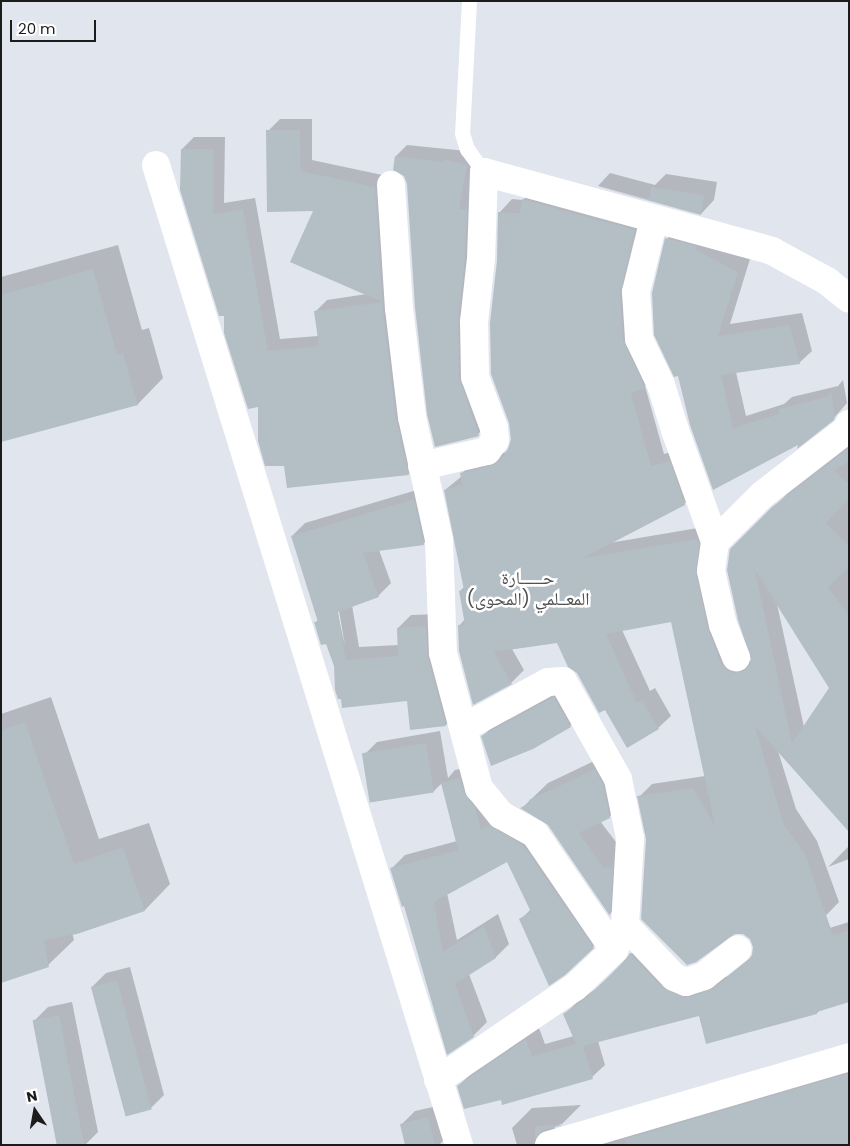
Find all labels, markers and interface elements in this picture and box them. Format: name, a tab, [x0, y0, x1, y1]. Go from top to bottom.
scale bar	[12, 10, 99, 42]
text: 20 m	[18, 18, 56, 39]
district label: حــــــارة المعــلمي (المحوى)	[467, 568, 589, 610]
text: N	[25, 1085, 39, 1107]
north arrow	[10, 1086, 60, 1136]

